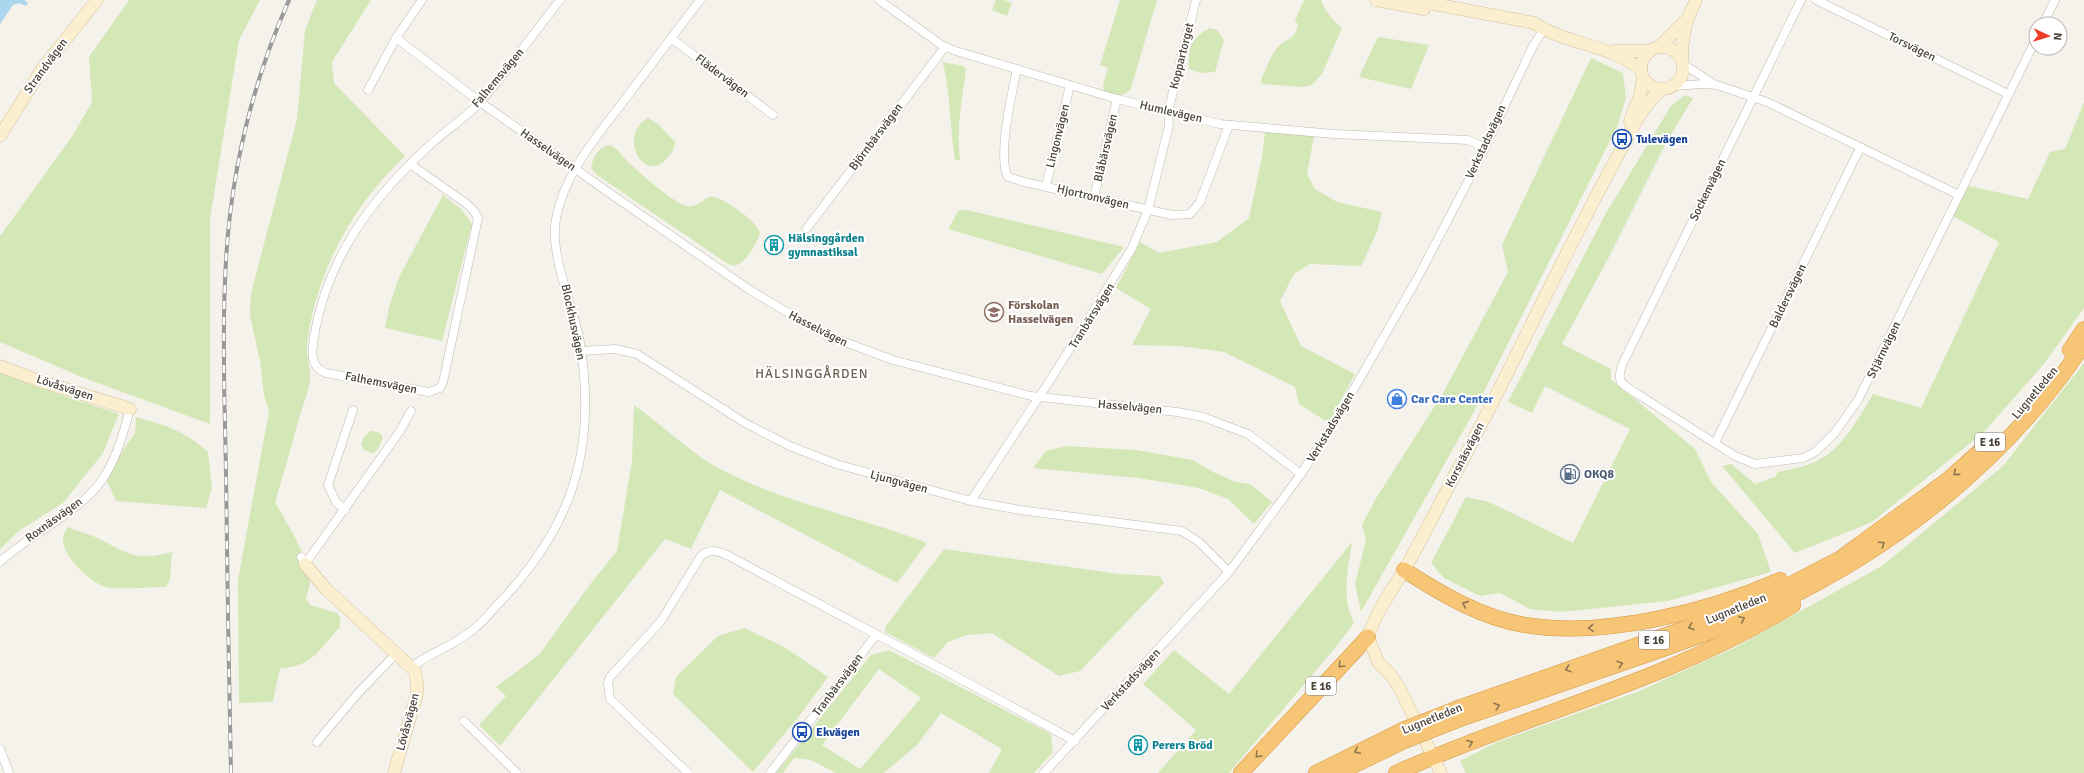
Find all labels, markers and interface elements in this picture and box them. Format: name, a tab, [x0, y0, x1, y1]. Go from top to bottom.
north arrow	[2028, 16, 2068, 56]
street label: Koppartorget	[1167, 21, 1197, 91]
street label: Torsvägen	[1886, 29, 1938, 65]
text: N	[2051, 32, 2064, 41]
street label: Strandvägen	[21, 35, 71, 97]
street label: Falhemsvägen	[469, 45, 527, 111]
street label: Flädervägen	[692, 51, 752, 101]
street label: Humlevägen	[1138, 98, 1204, 126]
street label: Björnbärsvägen	[846, 100, 906, 174]
street label: Verkstadsvägen	[1462, 102, 1510, 182]
street label: Lingonvägen	[1043, 103, 1073, 169]
street label: Blåbärsvägen	[1091, 113, 1121, 183]
street label: Hasselvägen	[517, 125, 579, 175]
bus stop icon: Tulevägen	[1611, 128, 1633, 150]
place label: Tulevägen	[1636, 132, 1688, 147]
street label: Sockenvägen	[1687, 157, 1729, 223]
street label: Hjortronvägen	[1055, 181, 1131, 213]
place label: Hälsinggården gymnastiksal	[788, 231, 865, 260]
building icon: Hälsinggården gymnastiksal	[763, 234, 785, 256]
street label: Baldersvägen	[1766, 262, 1810, 330]
street label: Tranbärsvägen	[1066, 280, 1118, 352]
street label: Blockhusvägen	[558, 283, 588, 361]
place label: Förskolan Hasselvägen	[1008, 298, 1074, 327]
school or university icon: Förskolan Hasselvägen	[983, 301, 1005, 323]
street label: Hasselvägen	[786, 308, 850, 350]
street label: Stjärnvägen	[1864, 319, 1904, 381]
street label: Lugnetleden	[2009, 364, 2061, 422]
district label: HÄLSINGGÅRDEN	[755, 365, 869, 382]
street label: Falhemsvägen	[344, 369, 418, 397]
street label: Lövåsvägen	[35, 372, 95, 404]
shop icon: Car Care Center	[1386, 388, 1408, 410]
street label: Verkstadsvägen	[1304, 389, 1358, 465]
place label: Car Care Center	[1411, 392, 1494, 407]
street label: Hasselvägen	[1097, 397, 1163, 417]
street label: Korsnäsvägen	[1442, 420, 1488, 490]
road number: E 16	[1975, 433, 2005, 451]
fuel station icon: OKQ8	[1559, 463, 1581, 485]
street label: Ljungvägen	[868, 467, 930, 497]
place label: OKQ8	[1584, 467, 1614, 482]
one-way arrow	[1953, 468, 1960, 475]
street label: Roxnäsvägen	[23, 494, 85, 546]
one-way arrow	[1878, 541, 1885, 549]
street label: Lugnetleden	[1704, 590, 1768, 628]
one-way arrow	[1461, 601, 1469, 609]
one-way arrow	[1738, 616, 1745, 624]
one-way arrow	[1688, 622, 1695, 630]
one-way arrow	[1588, 623, 1594, 632]
road number: E 16	[1639, 631, 1669, 649]
street label: Verkstadsvägen	[1098, 646, 1164, 714]
street label: Tranbärsvägen	[810, 651, 866, 719]
one-way arrow	[1338, 660, 1345, 668]
one-way arrow	[1616, 660, 1623, 669]
one-way arrow	[1565, 665, 1572, 673]
road number: E 16	[1306, 677, 1336, 695]
street label: Lövåsvägen	[393, 691, 423, 753]
street label: Lugnetleden	[1400, 700, 1464, 738]
one-way arrow	[1493, 702, 1500, 711]
bus stop icon: Ekvägen	[791, 721, 813, 743]
place label: Ekvägen	[816, 725, 860, 740]
building icon: Perers Bröd	[1127, 734, 1149, 756]
place label: Perers Bröd	[1152, 738, 1213, 753]
one-way arrow	[1466, 739, 1473, 747]
one-way arrow	[1354, 746, 1361, 754]
one-way arrow	[1255, 750, 1262, 757]

